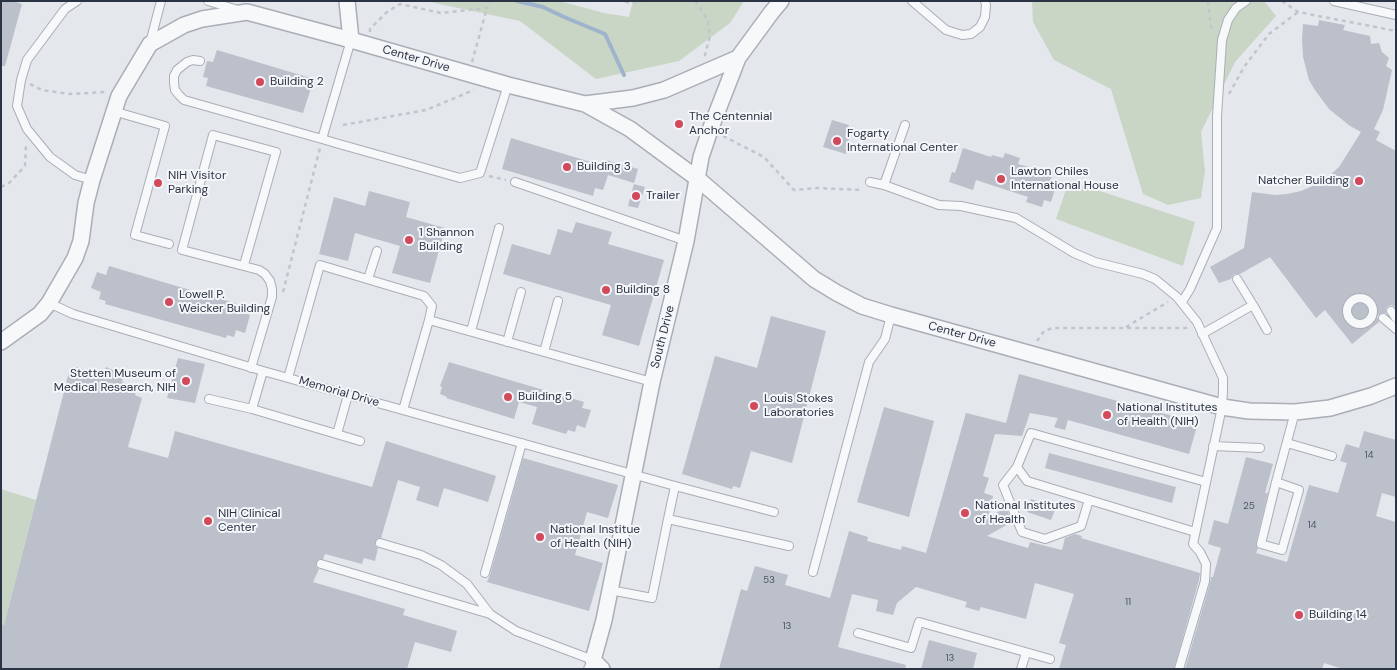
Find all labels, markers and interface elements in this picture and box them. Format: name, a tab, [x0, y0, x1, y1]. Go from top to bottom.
street label: Center Drive	[381, 42, 451, 76]
place label: Building 2	[270, 75, 324, 89]
marker: Building 2	[254, 76, 266, 88]
place label: The Centennial Anchor	[689, 110, 772, 138]
marker: The Centennial Anchor	[673, 118, 685, 130]
place label: Fogarty International Center	[847, 127, 958, 155]
marker: Fogarty International Center	[831, 135, 843, 147]
place label: Building 3	[577, 160, 631, 174]
marker: Building 3	[561, 161, 573, 173]
place label: Lawton Chiles International House	[1011, 165, 1119, 193]
place label: NIH Visitor Parking	[168, 169, 226, 197]
marker: Lawton Chiles International House	[995, 173, 1007, 185]
place label: Natcher Building	[1258, 174, 1349, 188]
marker: Natcher Building	[1353, 175, 1365, 187]
marker: NIH Visitor Parking	[152, 177, 164, 189]
place label: Trailer	[646, 189, 680, 203]
marker: Trailer	[630, 190, 642, 202]
place label: 1 Shannon Building	[419, 226, 474, 254]
marker: 1 Shannon Building	[403, 234, 415, 246]
place label: Building 8	[616, 283, 670, 297]
marker: Building 8	[600, 284, 612, 296]
place label: Lowell P. Weicker Building	[179, 288, 270, 316]
marker: Lowell P. Weicker Building	[163, 296, 175, 308]
street label: South Drive	[648, 304, 678, 370]
street label: Center Drive	[926, 319, 998, 351]
place label: Stetten Museum of Medical Research, NIH	[54, 367, 176, 395]
street label: Memorial Drive	[297, 374, 381, 410]
marker: Stetten Museum of Medical Research, NIH	[180, 375, 192, 387]
place label: Building 5	[518, 390, 572, 404]
marker: Building 5	[502, 391, 514, 403]
place label: Louis Stokes Laboratories	[764, 392, 834, 420]
marker: Louis Stokes Laboratories	[748, 400, 760, 412]
place label: National Institutes of Health (NIH)	[1117, 401, 1218, 429]
marker: National Institutes of Health (NIH)	[1101, 409, 1113, 421]
house number: 14	[1364, 449, 1374, 461]
place label: National Institutes of Health	[975, 499, 1076, 527]
house number: 25	[1243, 500, 1255, 512]
place label: NIH Clinical Center	[218, 507, 280, 535]
marker: National Institutes of Health	[959, 507, 971, 519]
marker: NIH Clinical Center	[202, 515, 214, 527]
house number: 14	[1307, 519, 1317, 531]
place label: National Institue of Health (NIH)	[550, 523, 640, 551]
marker: National Institue of Health (NIH)	[534, 531, 546, 543]
house number: 53	[763, 574, 775, 586]
house number: 11	[1125, 596, 1131, 608]
place label: Building 14	[1309, 608, 1367, 622]
marker: Building 14	[1293, 609, 1305, 621]
house number: 13	[782, 620, 792, 632]
house number: 13	[945, 652, 955, 664]

